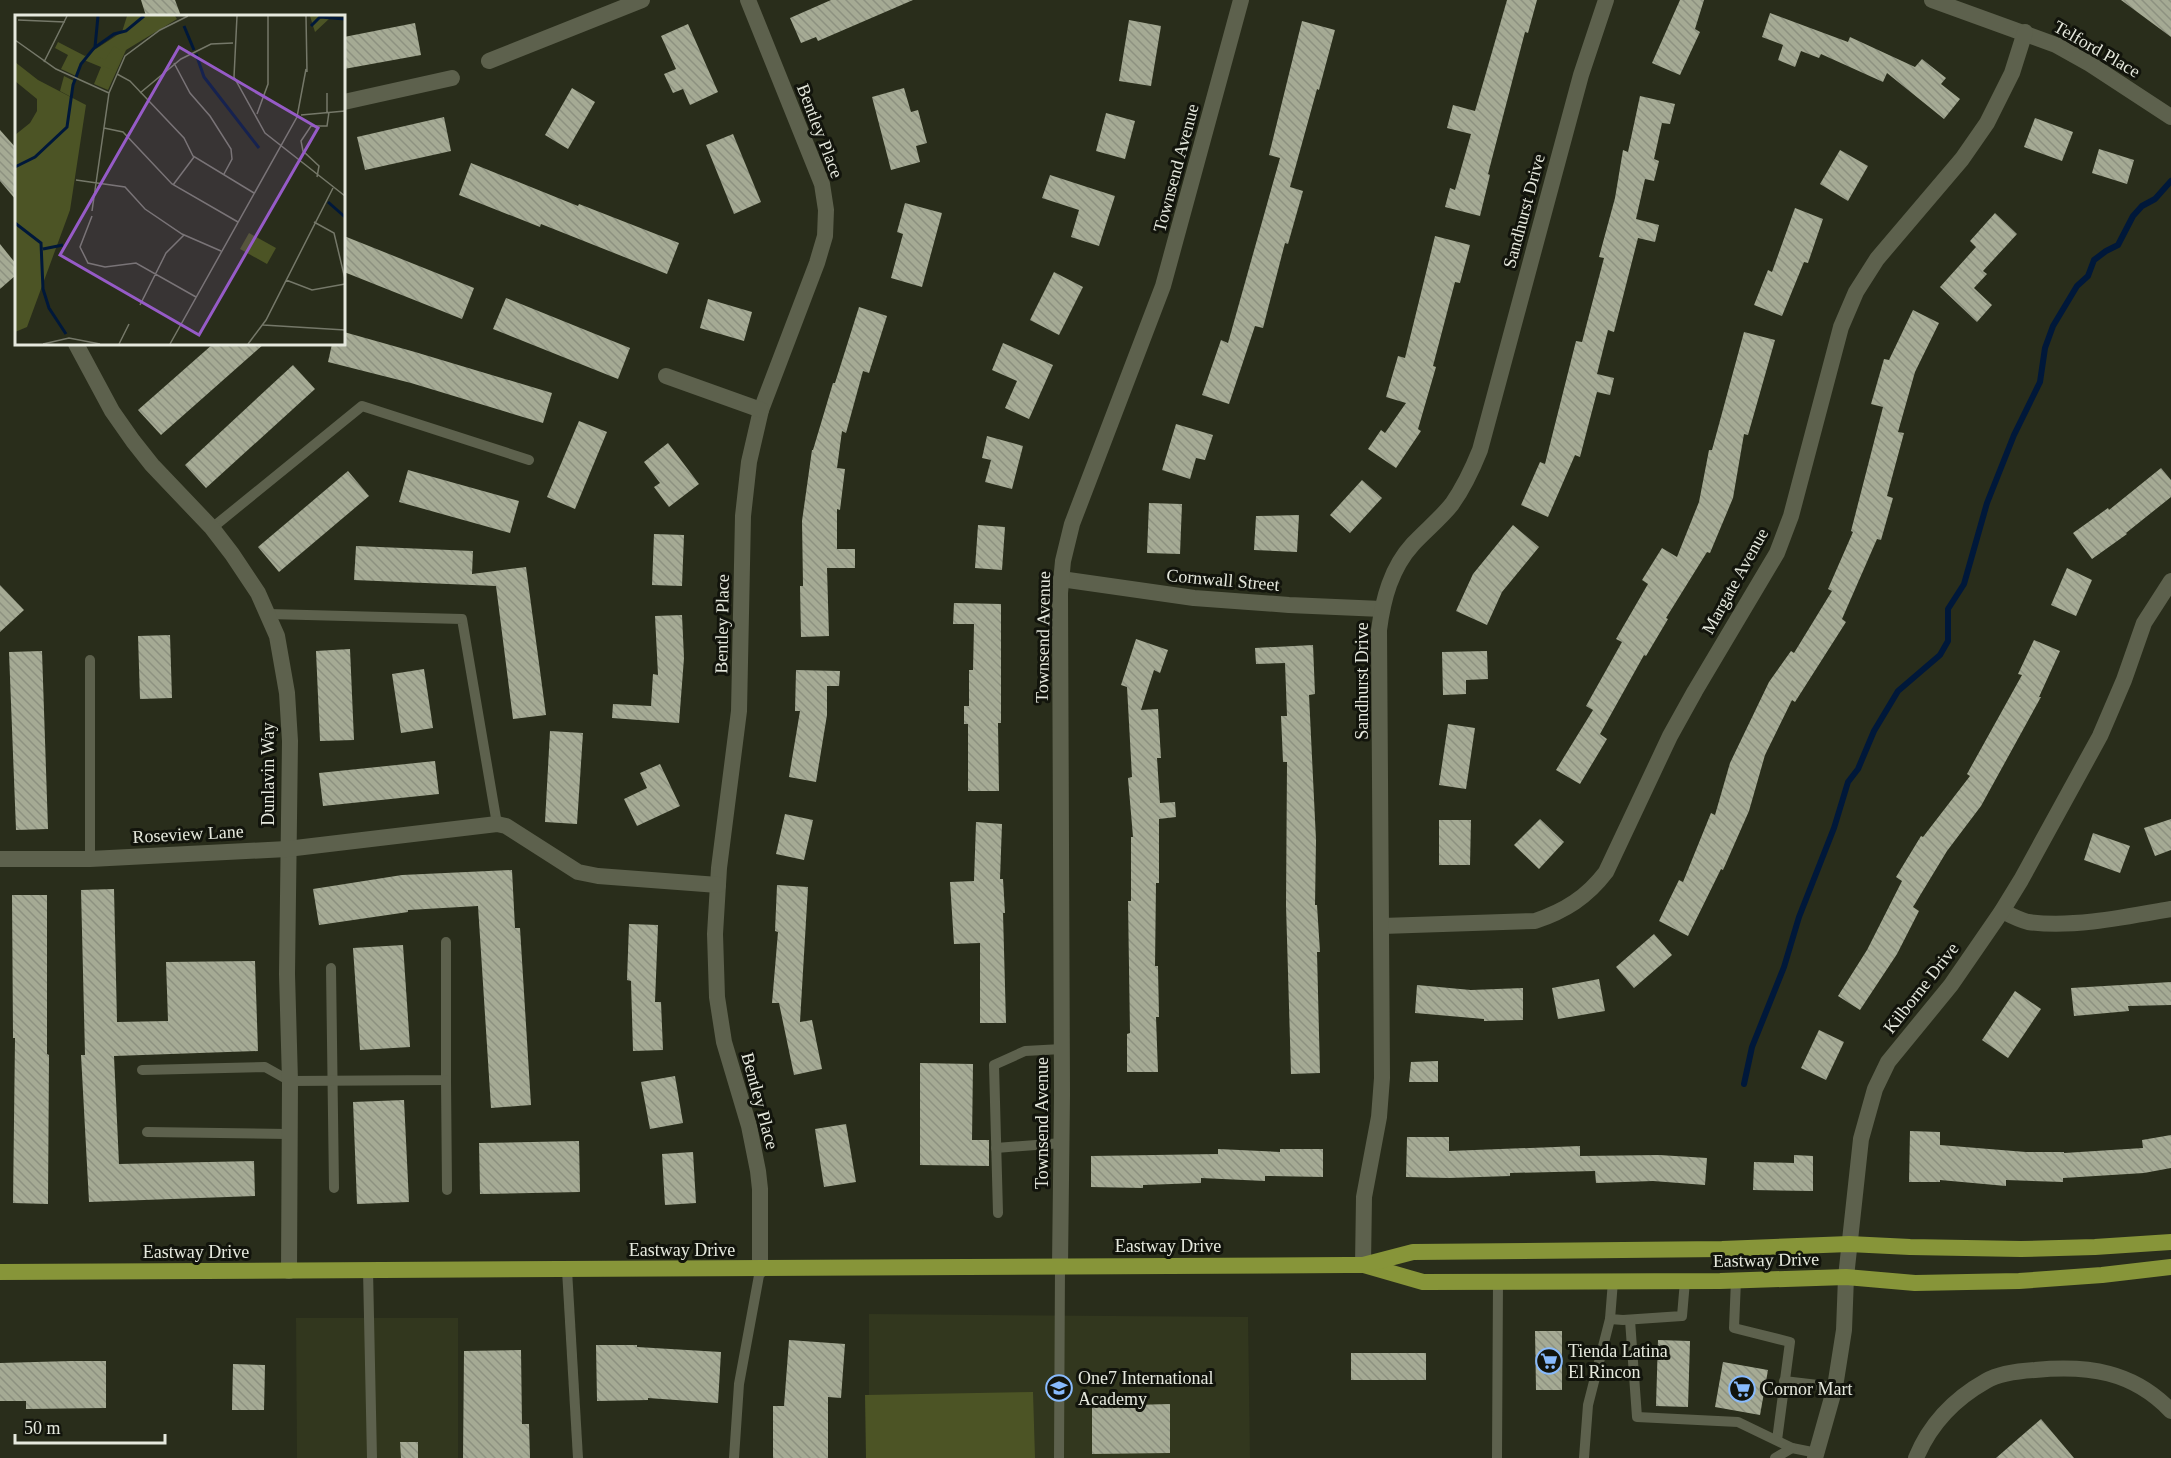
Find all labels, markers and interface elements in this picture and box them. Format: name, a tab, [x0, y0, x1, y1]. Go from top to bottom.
inset map	[15, 15, 345, 345]
street label: Telford Place	[2050, 16, 2144, 82]
street label: Bentley Place	[793, 81, 847, 181]
street label: Townsend Avenue	[1149, 102, 1203, 234]
street label: Sandhurst Drive	[1499, 152, 1549, 270]
street label: Margate Avenue	[1698, 525, 1772, 637]
street label: Cornwall Street	[1166, 565, 1280, 595]
street label: Townsend Avenue	[1032, 571, 1054, 703]
street label: Bentley Place	[711, 574, 733, 674]
street label: Sandhurst Drive	[1352, 622, 1372, 740]
street label: Dunlavin Way	[258, 722, 278, 826]
street label: Roseview Lane	[132, 821, 244, 847]
street label: Kilborne Drive	[1879, 939, 1963, 1037]
street label: Bentley Place	[737, 1050, 783, 1152]
street label: Townsend Avenue	[1032, 1057, 1052, 1189]
street label: Eastway Drive	[1115, 1236, 1221, 1256]
street label: Eastway Drive	[629, 1240, 735, 1260]
street label: Eastway Drive	[143, 1242, 249, 1262]
street label: Eastway Drive	[1713, 1249, 1819, 1271]
place label: Tienda Latina El Rincon	[1568, 1341, 1668, 1382]
supermarket icon: Tienda Latina El Rincon	[1534, 1346, 1564, 1376]
place label: One7 International Academy	[1078, 1368, 1213, 1409]
school or university icon: One7 International Academy	[1044, 1373, 1074, 1403]
supermarket icon: Cornor Mart	[1727, 1374, 1757, 1404]
place label: Cornor Mart	[1762, 1379, 1852, 1399]
scale bar	[15, 1407, 165, 1445]
text: 50 m	[24, 1418, 61, 1438]

